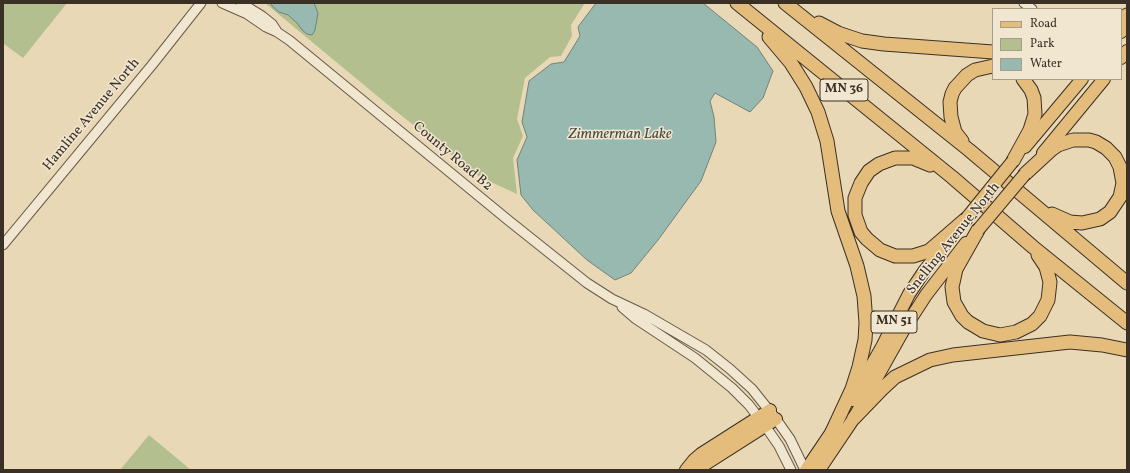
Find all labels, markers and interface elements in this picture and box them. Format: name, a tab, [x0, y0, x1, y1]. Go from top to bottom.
legend	[992, 8, 1122, 80]
text: Road	[1030, 16, 1057, 32]
text: Park	[1030, 36, 1055, 52]
street label: Hamline Avenue North	[40, 55, 144, 175]
text: Water	[1030, 56, 1062, 72]
road number: MN 36	[820, 79, 868, 101]
street label: County Road B2	[409, 119, 495, 195]
water label: Zimmerman Lake	[569, 126, 671, 144]
street label: Snelling Avenue North	[904, 180, 1004, 298]
road number: MN 51	[871, 311, 917, 333]

